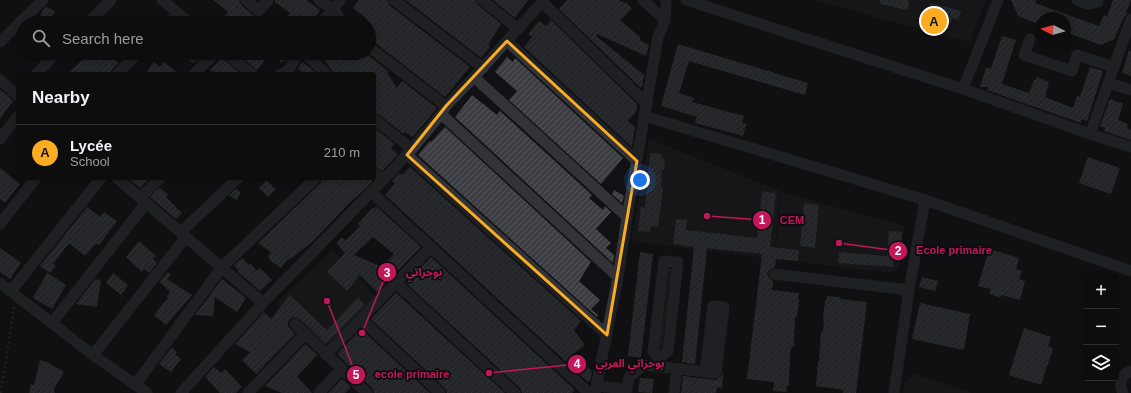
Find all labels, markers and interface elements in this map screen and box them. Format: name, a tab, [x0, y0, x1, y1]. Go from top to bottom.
pin: A	[921, 6, 947, 36]
north arrow	[1035, 12, 1071, 48]
search box	[16, 16, 376, 60]
icon: search	[30, 27, 52, 49]
text: Search here	[62, 30, 144, 47]
text: Nearby	[32, 88, 90, 107]
text: Lycée	[70, 137, 112, 154]
text: A	[40, 145, 50, 160]
text: 210 m	[324, 145, 360, 160]
text: School	[70, 154, 110, 169]
your location	[630, 170, 650, 190]
callout: CEM	[752, 209, 813, 232]
text: 1	[759, 213, 766, 227]
text: CEM	[780, 214, 804, 226]
callout: Ecole primaire	[888, 239, 1000, 262]
text: 2	[895, 244, 902, 258]
text: Ecole primaire	[916, 244, 992, 256]
callout: بوحراتي	[377, 261, 450, 284]
text: 3	[384, 266, 391, 280]
text: بوحراتي	[406, 266, 442, 282]
map controls	[1083, 273, 1119, 381]
button: +	[1083, 273, 1119, 309]
button: −	[1083, 309, 1119, 345]
button: layers	[1083, 345, 1119, 381]
callout: بوحراتي العربي	[567, 352, 672, 375]
text: 4	[574, 357, 581, 371]
text: بوحراتي العربي	[596, 357, 664, 373]
callout: ecole primaire	[346, 363, 457, 386]
text: 5	[353, 368, 360, 382]
text: ecole primaire	[375, 368, 449, 380]

